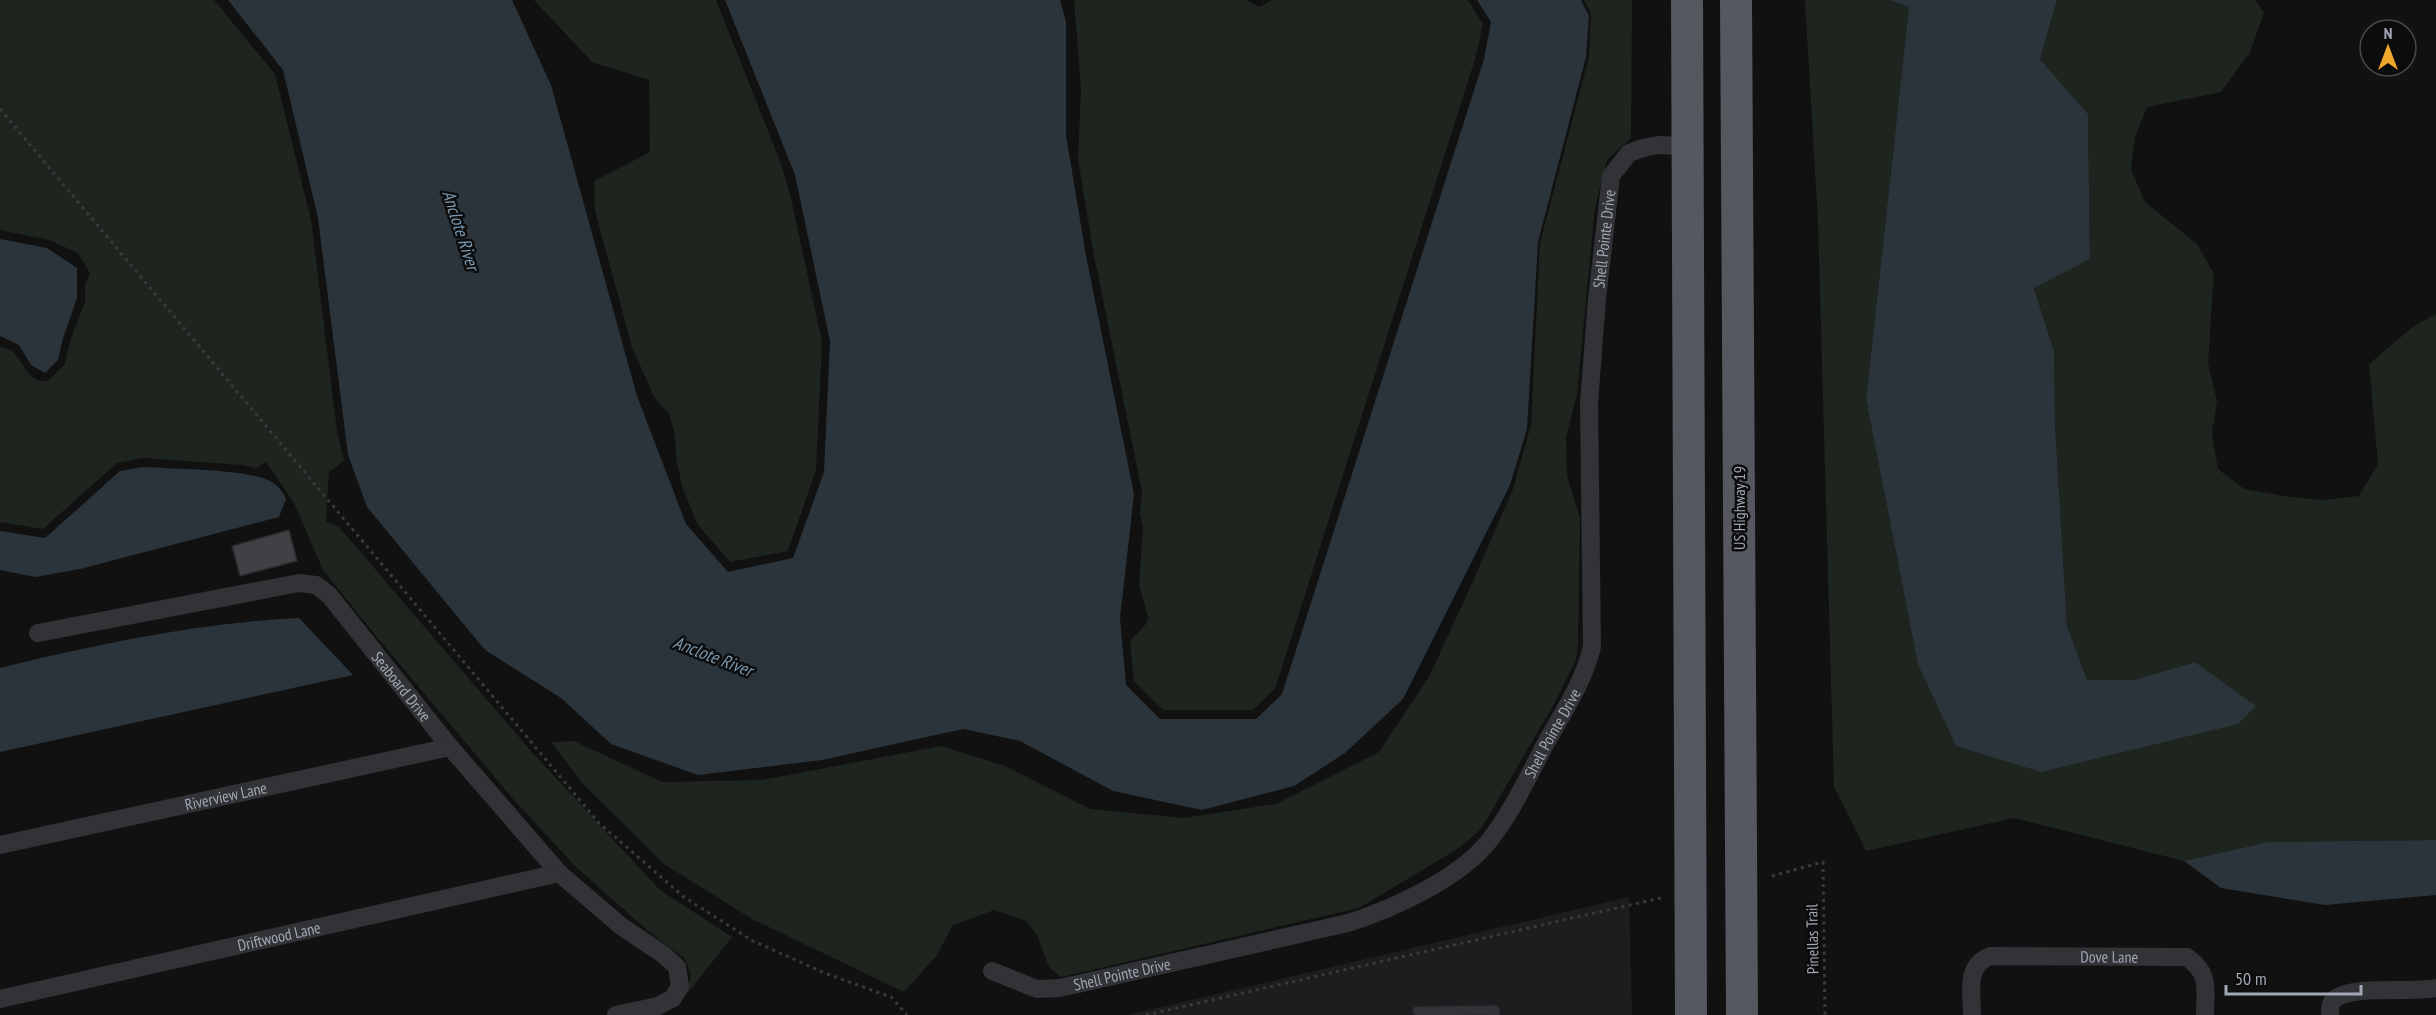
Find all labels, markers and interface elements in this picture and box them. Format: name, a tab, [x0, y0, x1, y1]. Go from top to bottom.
north arrow	[2358, 18, 2418, 78]
text: N	[2384, 23, 2392, 43]
water label: Anclote River	[437, 187, 486, 276]
street label: Shell Pointe Drive	[1588, 189, 1619, 289]
street label: US Highway 19	[1729, 466, 1749, 550]
water label: Anclote River	[670, 630, 759, 683]
street label: Seaboard Drive	[368, 647, 436, 725]
street label: Shell Pointe Drive	[1520, 685, 1585, 781]
street label: Riverview Lane	[183, 777, 269, 815]
street label: Pinellas Trail	[1801, 903, 1823, 974]
street label: Driftwood Lane	[236, 917, 322, 955]
street label: Dove Lane	[2080, 946, 2138, 967]
street label: Shell Pointe Drive	[1071, 953, 1172, 995]
scale bar	[2226, 958, 2361, 996]
text: 50 m	[2235, 967, 2267, 990]

